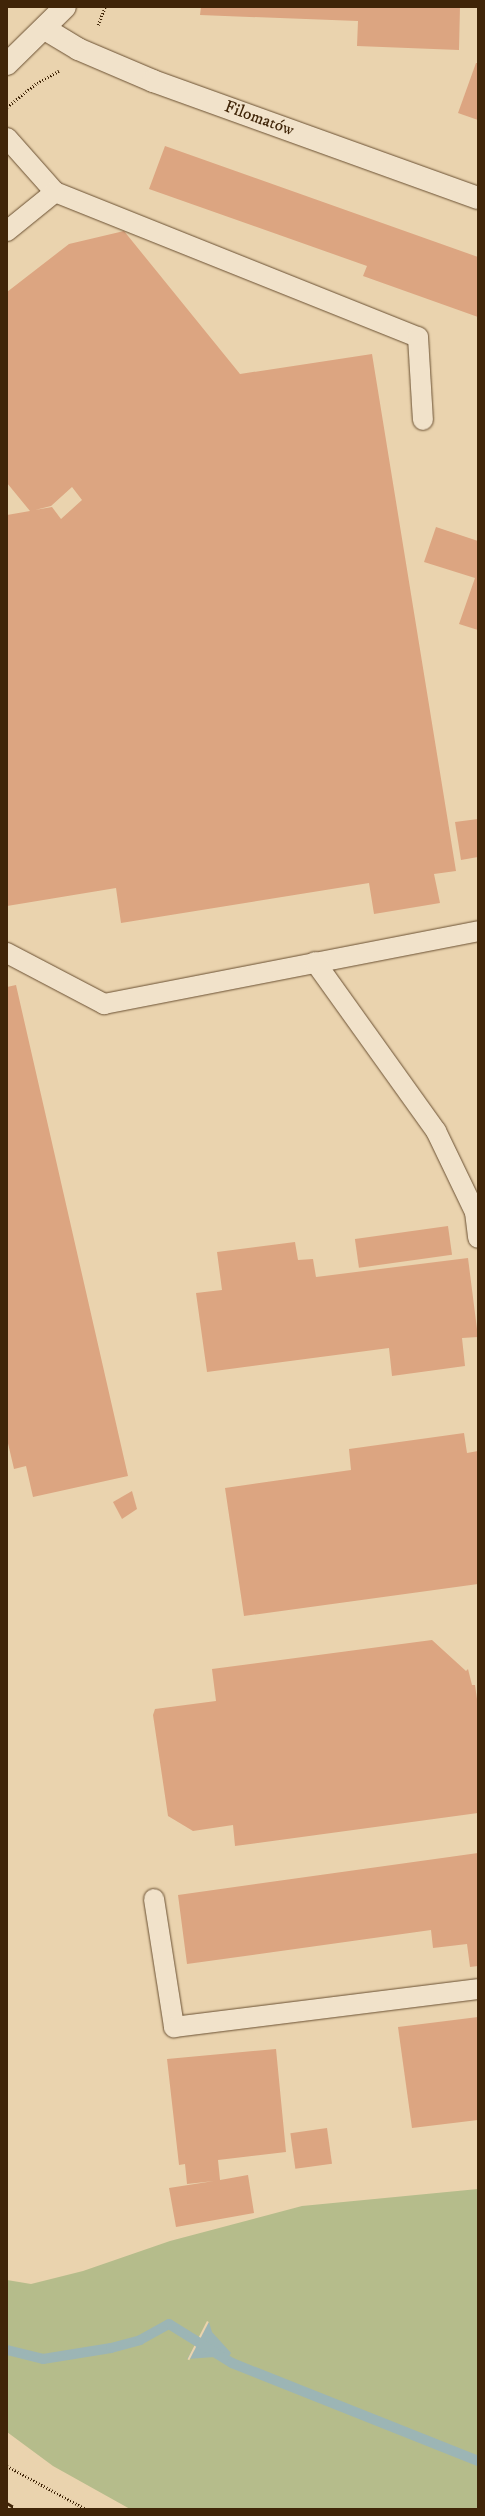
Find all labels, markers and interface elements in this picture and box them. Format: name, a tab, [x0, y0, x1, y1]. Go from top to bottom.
street label: Filomatów	[221, 97, 297, 141]

